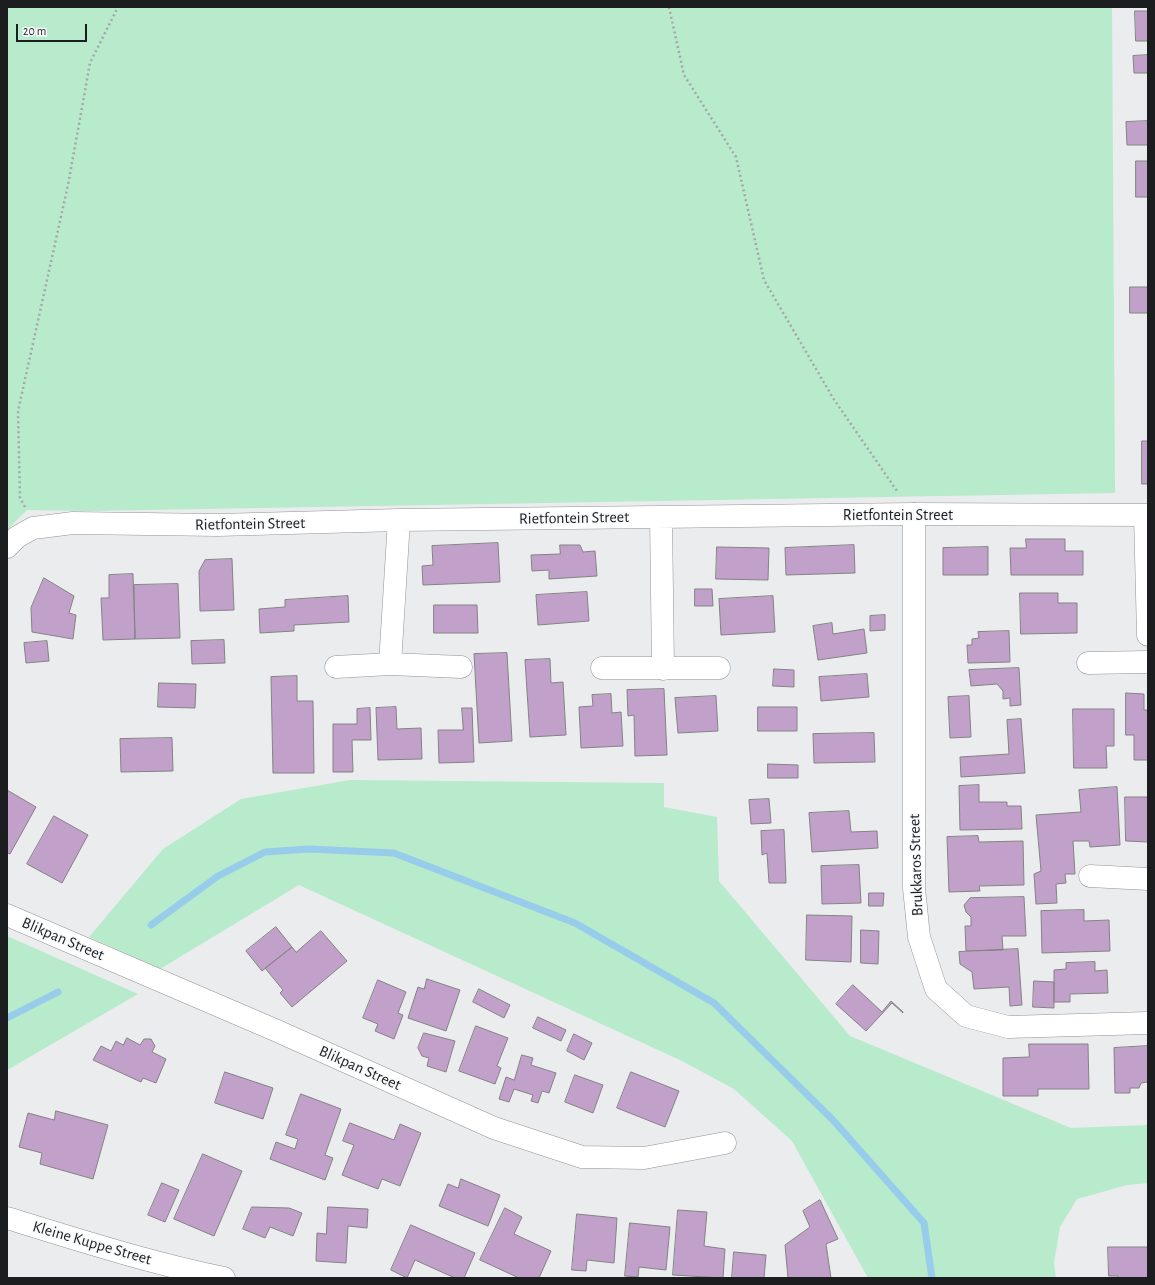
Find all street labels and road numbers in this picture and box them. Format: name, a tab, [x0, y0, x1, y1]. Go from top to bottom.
street label: Rietfontein Street	[843, 505, 953, 525]
street label: Rietfontein Street	[519, 507, 629, 529]
street label: Rietfontein Street	[195, 513, 305, 535]
street label: Brukkaros Street	[905, 813, 927, 917]
street label: Blikpan Street	[19, 913, 107, 965]
street label: Blikpan Street	[316, 1041, 404, 1095]
street label: Kleine Kuppe Street	[30, 1217, 154, 1269]

